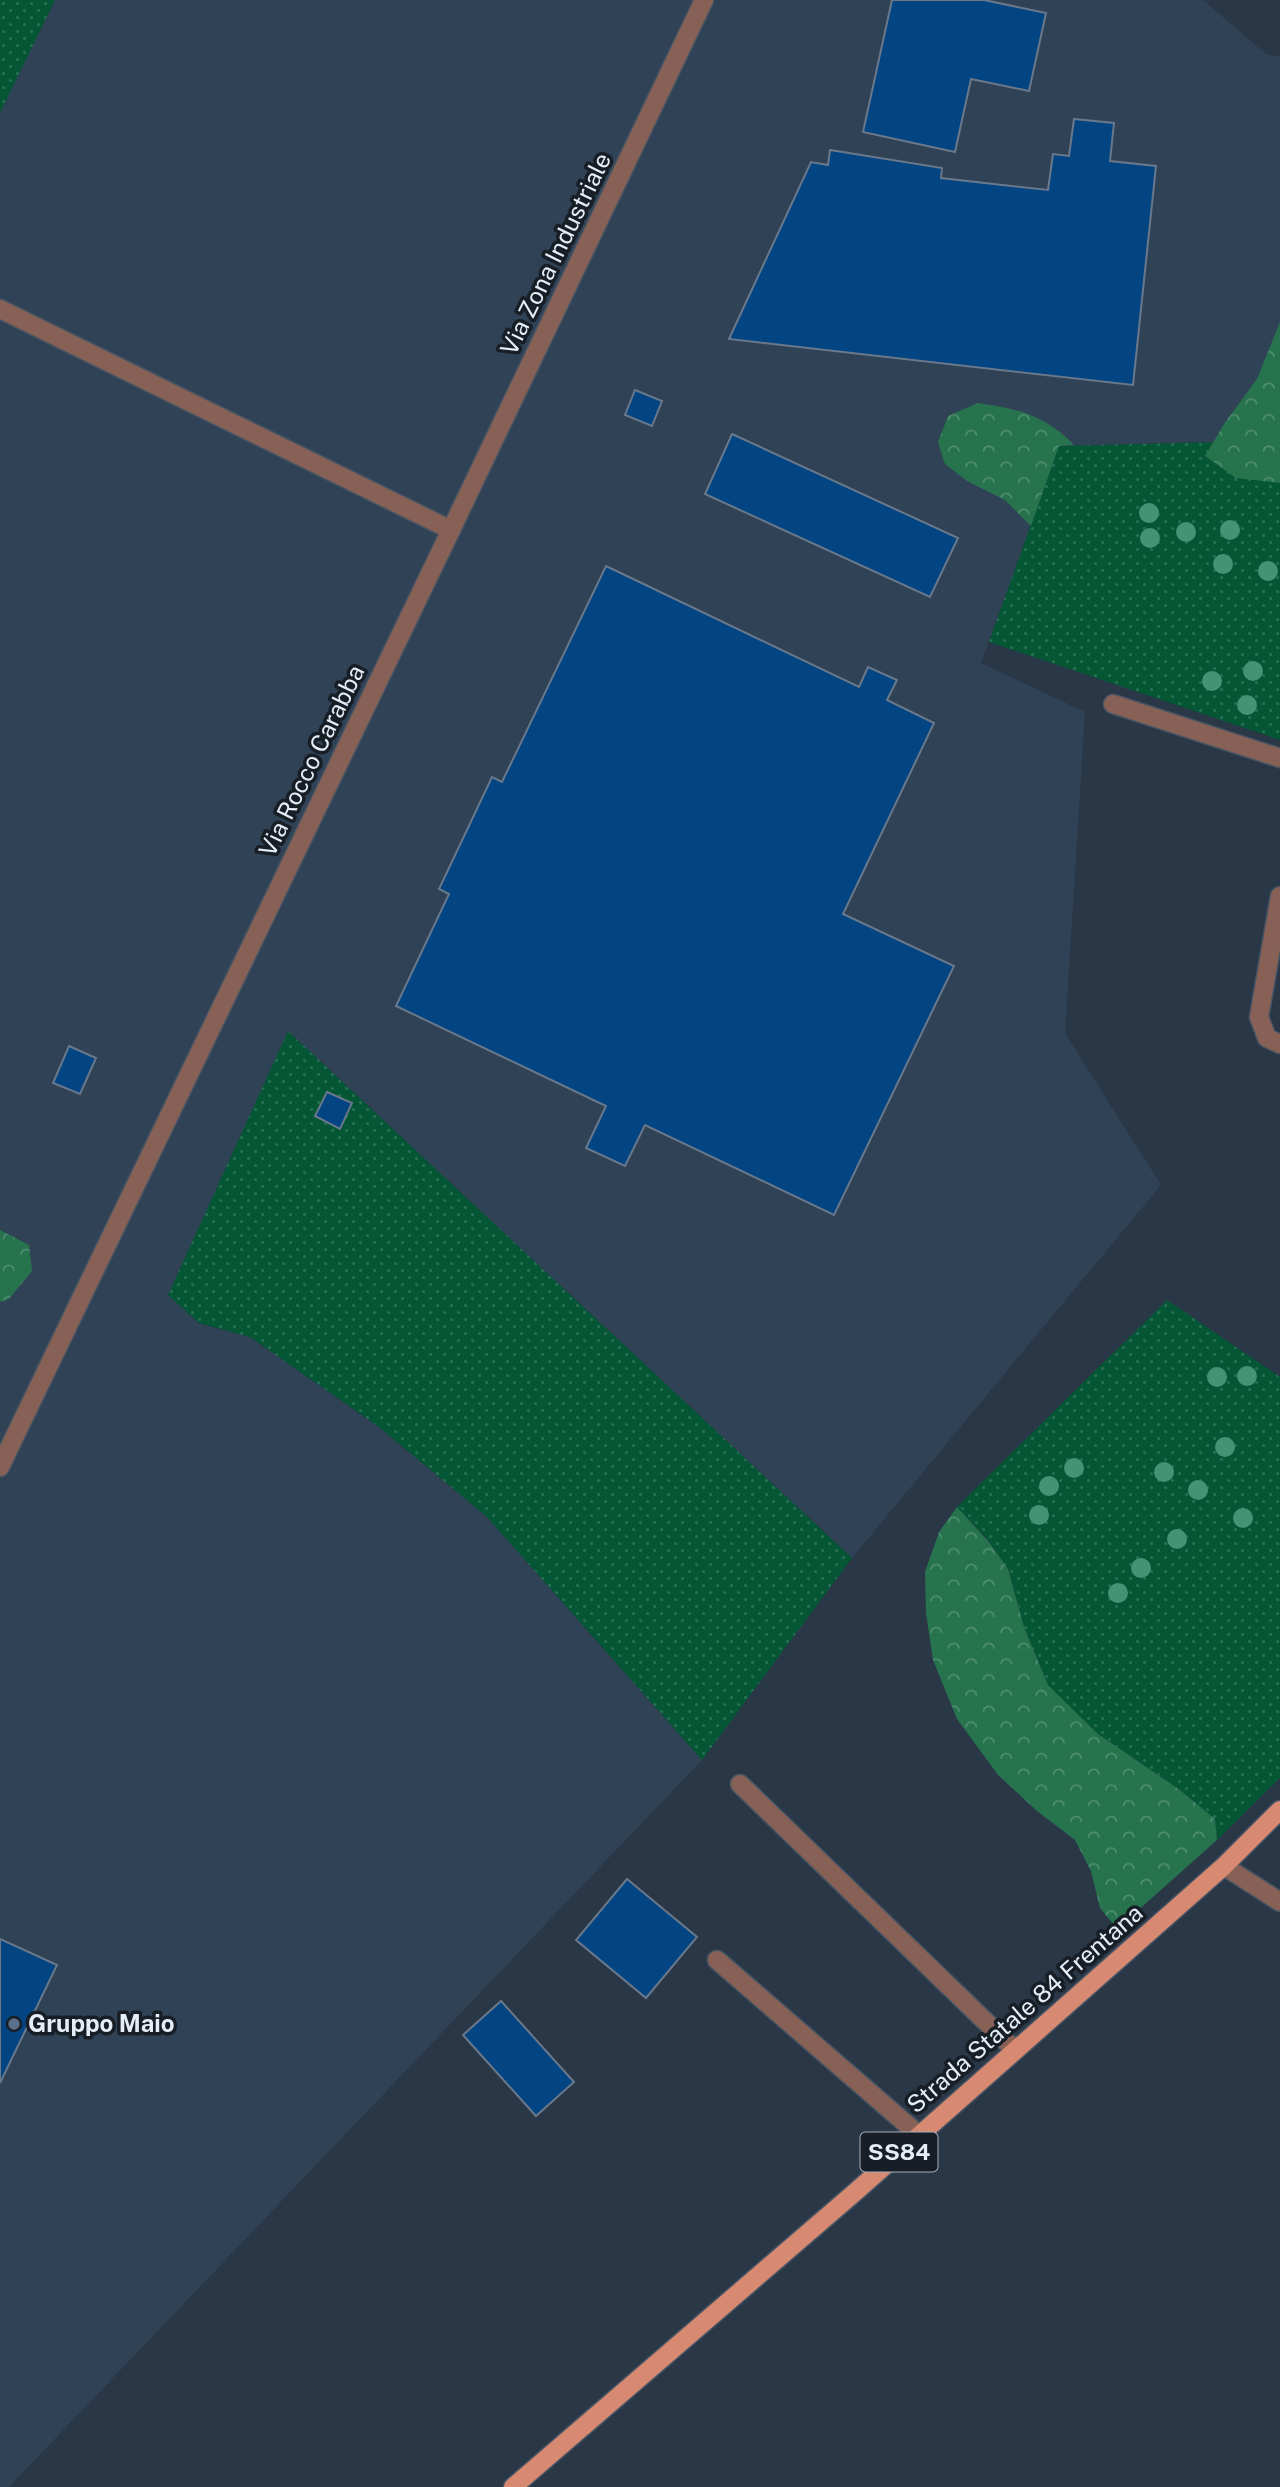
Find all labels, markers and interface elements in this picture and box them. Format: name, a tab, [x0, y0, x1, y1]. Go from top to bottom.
street label: Via Zona Industriale	[494, 148, 616, 359]
street label: Via Rocco Carabba	[253, 660, 370, 861]
street label: Strada Statale 84 Frentana	[901, 1898, 1148, 2118]
place label: Gruppo Maio	[28, 2009, 175, 2037]
marker: Gruppo Maio	[6, 2016, 22, 2032]
road number: SS84	[860, 2132, 937, 2172]

